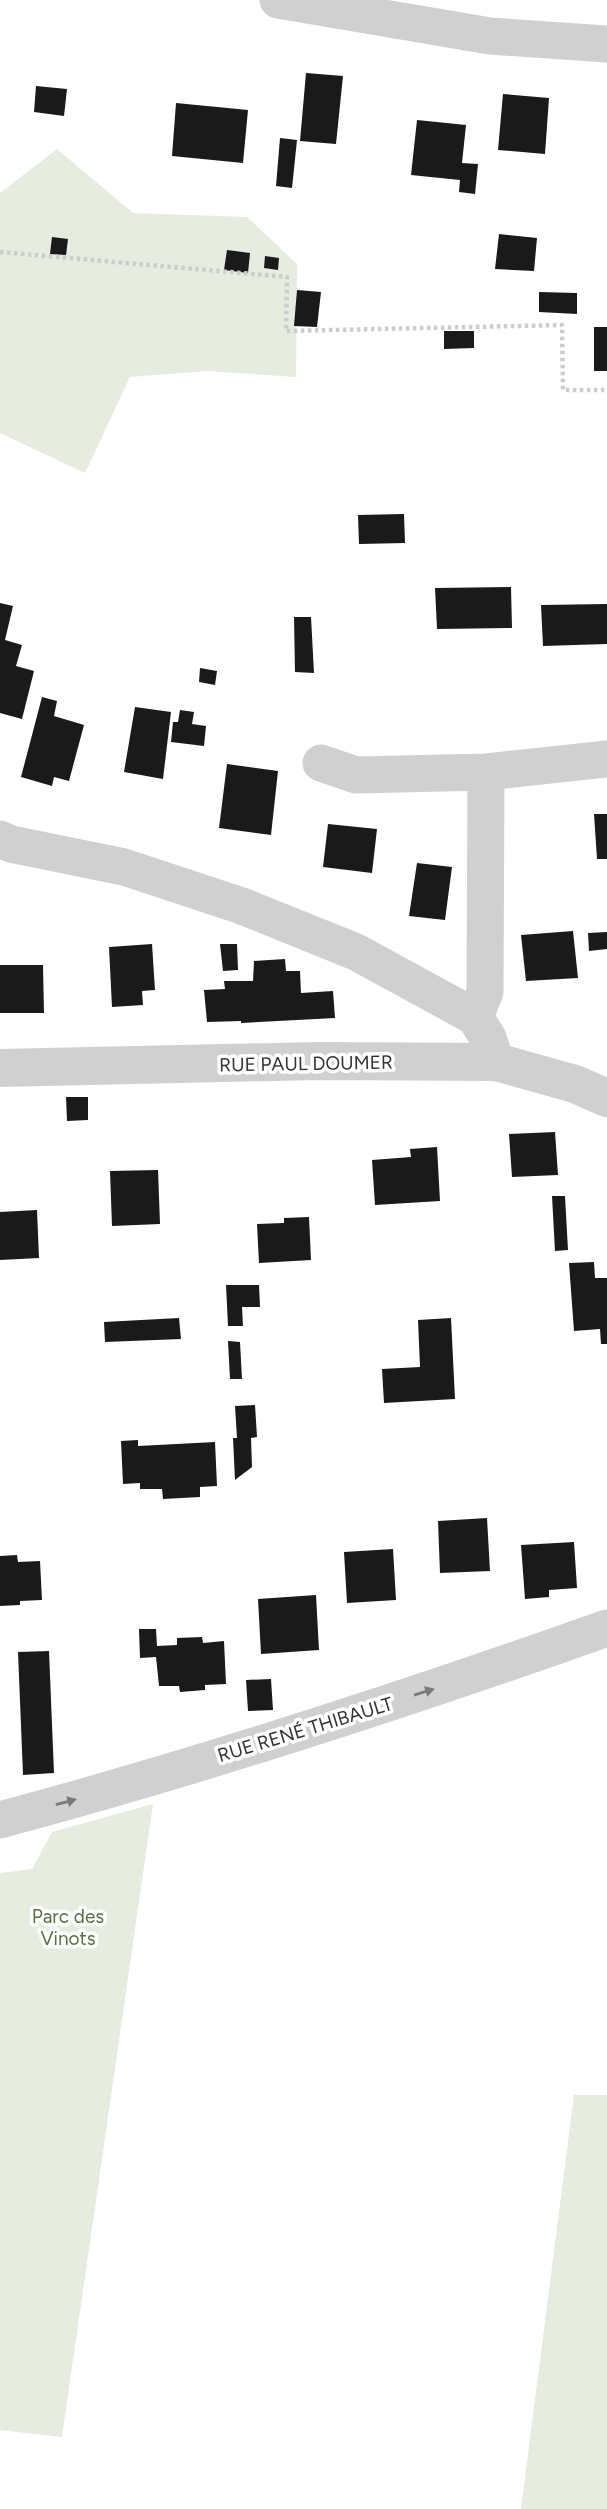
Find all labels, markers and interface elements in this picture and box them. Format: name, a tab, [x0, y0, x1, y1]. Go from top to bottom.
street label: RUE PAUL DOUMER	[219, 1050, 393, 1077]
one-way arrow	[413, 1686, 434, 1696]
street label: RUE RENÉ THIBAULT	[215, 1692, 396, 1767]
one-way arrow	[55, 1796, 77, 1807]
park label: Parc des Vinots	[32, 1905, 104, 1950]

